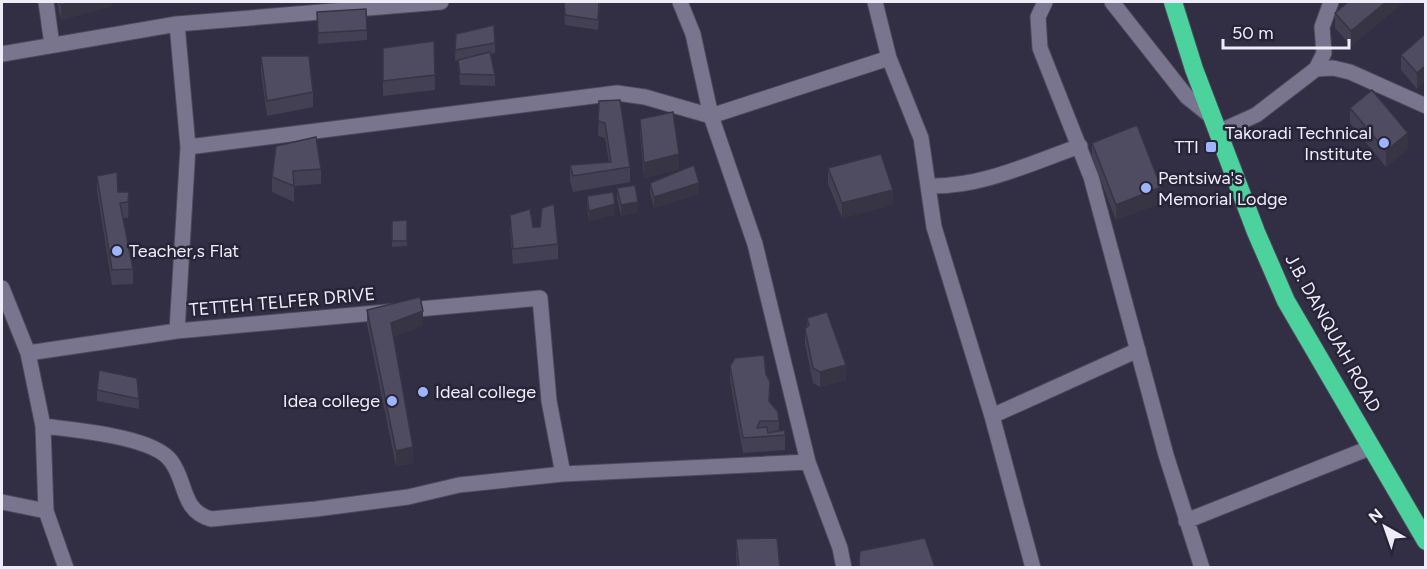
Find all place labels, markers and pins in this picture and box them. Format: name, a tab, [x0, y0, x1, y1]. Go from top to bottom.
place label: Takoradi Technical Institute	[1225, 122, 1372, 165]
place label: TTI	[1174, 136, 1199, 158]
marker: Takoradi Technical Institute	[1377, 136, 1391, 150]
marker: TTI	[1204, 140, 1218, 154]
place label: Pentsiwa's Memorial Lodge	[1158, 167, 1288, 210]
marker: Pentsiwa's Memorial Lodge	[1139, 181, 1153, 195]
place label: Teacher,s Flat	[129, 240, 239, 262]
marker: Teacher,s Flat	[110, 244, 124, 258]
place label: Ideal college	[435, 381, 536, 403]
marker: Ideal college	[416, 385, 430, 399]
place label: Idea college	[283, 390, 380, 412]
marker: Idea college	[385, 394, 399, 408]

